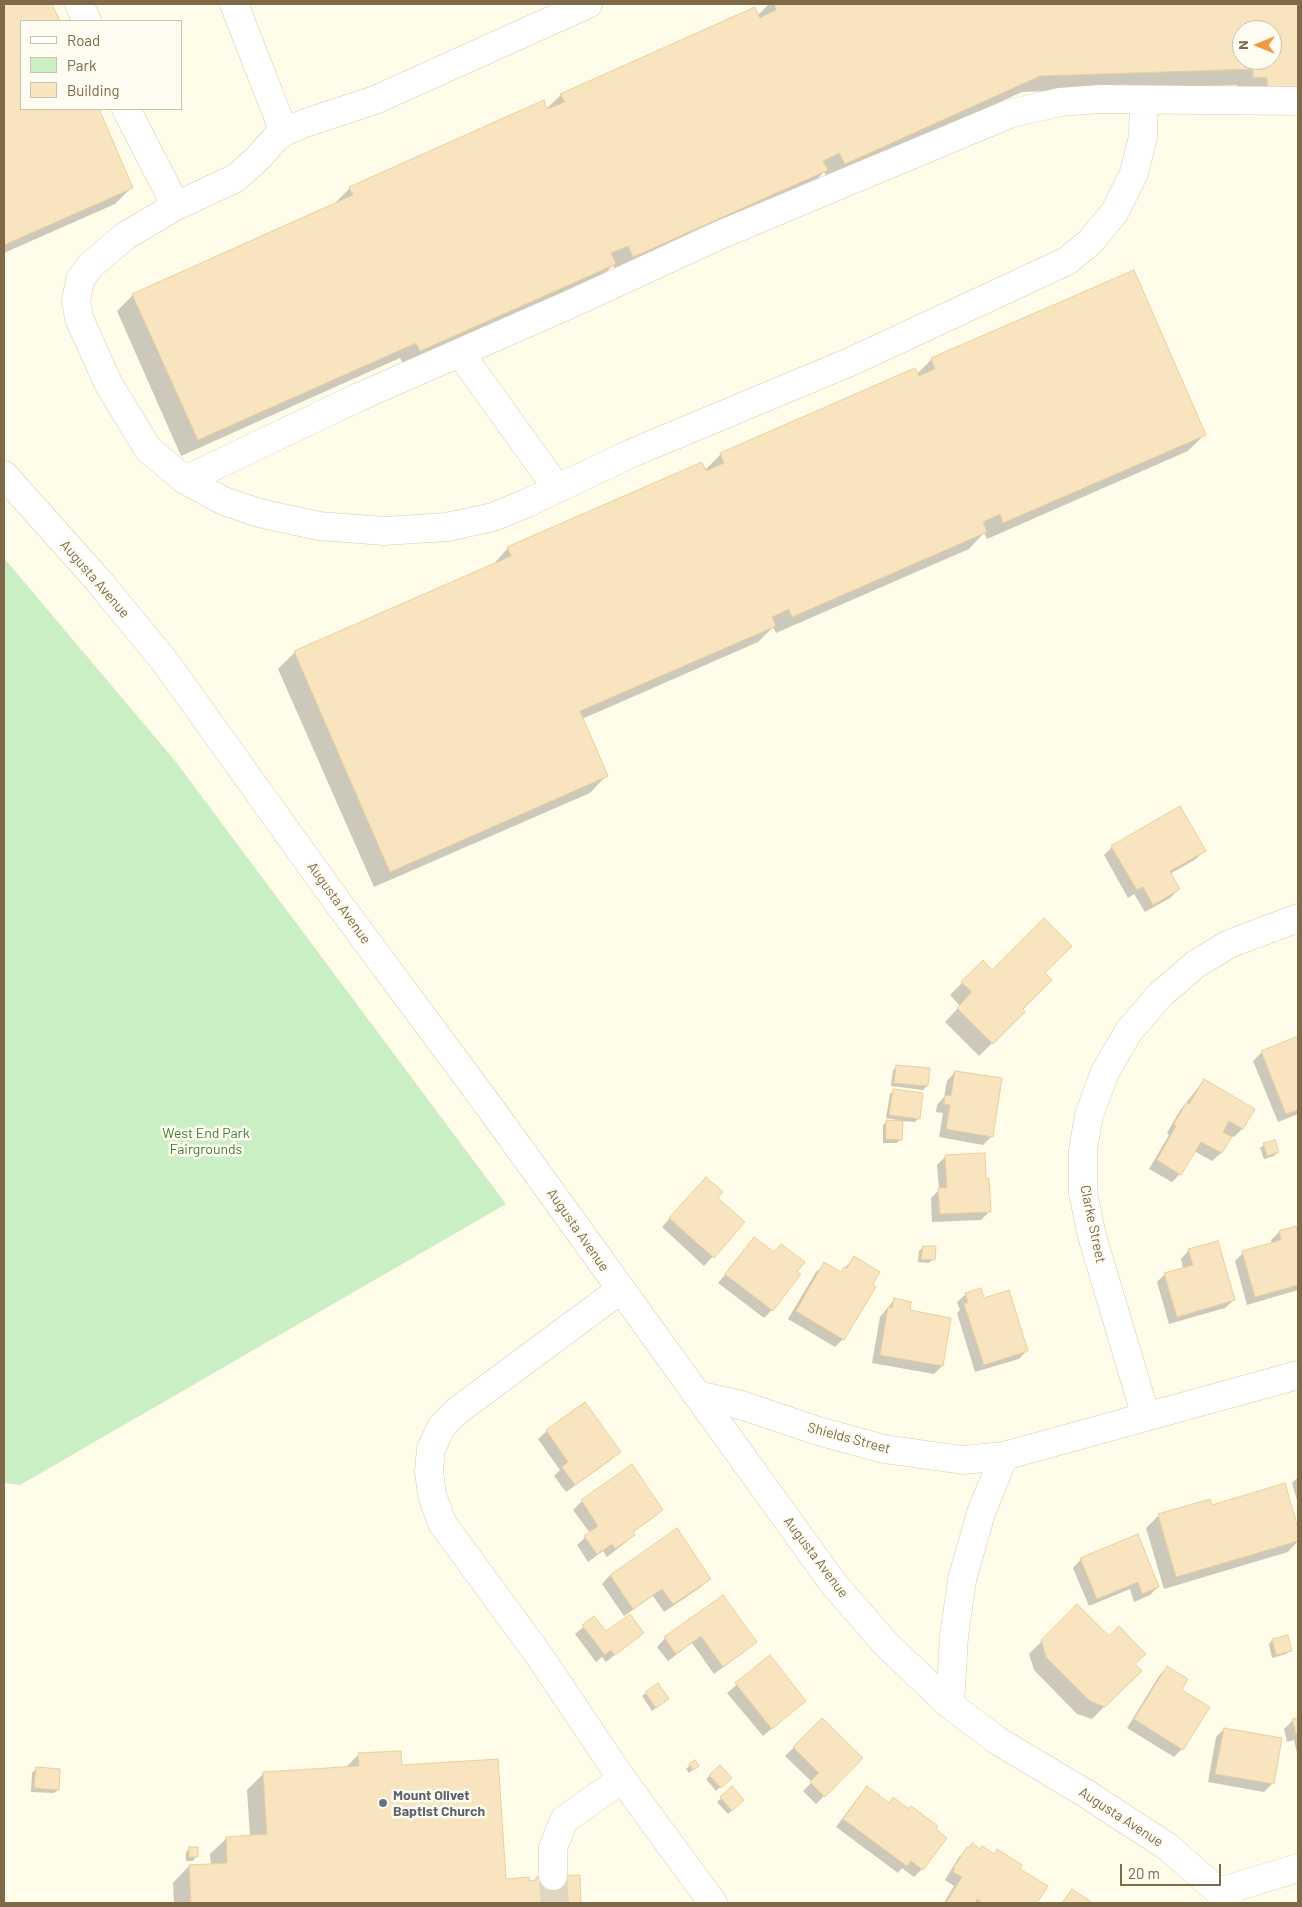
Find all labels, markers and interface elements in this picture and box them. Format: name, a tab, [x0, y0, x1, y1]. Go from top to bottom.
legend	[20, 20, 182, 110]
north arrow	[1232, 20, 1282, 70]
text: Road	[67, 31, 100, 49]
text: N	[1234, 40, 1251, 50]
text: Park	[67, 56, 96, 74]
text: Building	[67, 81, 120, 99]
street label: Augusta Avenue	[57, 537, 133, 621]
street label: Augusta Avenue	[304, 859, 374, 947]
park label: West End Park Fairgrounds	[162, 1125, 250, 1158]
street label: Clarke Street	[1077, 1184, 1109, 1264]
street label: Augusta Avenue	[543, 1185, 613, 1275]
street label: Shields Street	[806, 1419, 892, 1457]
street label: Augusta Avenue	[780, 1513, 852, 1601]
street label: Augusta Avenue	[1076, 1783, 1166, 1851]
place label: Mount Olivet Baptist Church	[393, 1787, 485, 1820]
marker: Mount Olivet Baptist Church	[377, 1797, 389, 1809]
scale bar	[1122, 1854, 1223, 1886]
text: 20 m	[1128, 1864, 1160, 1882]

